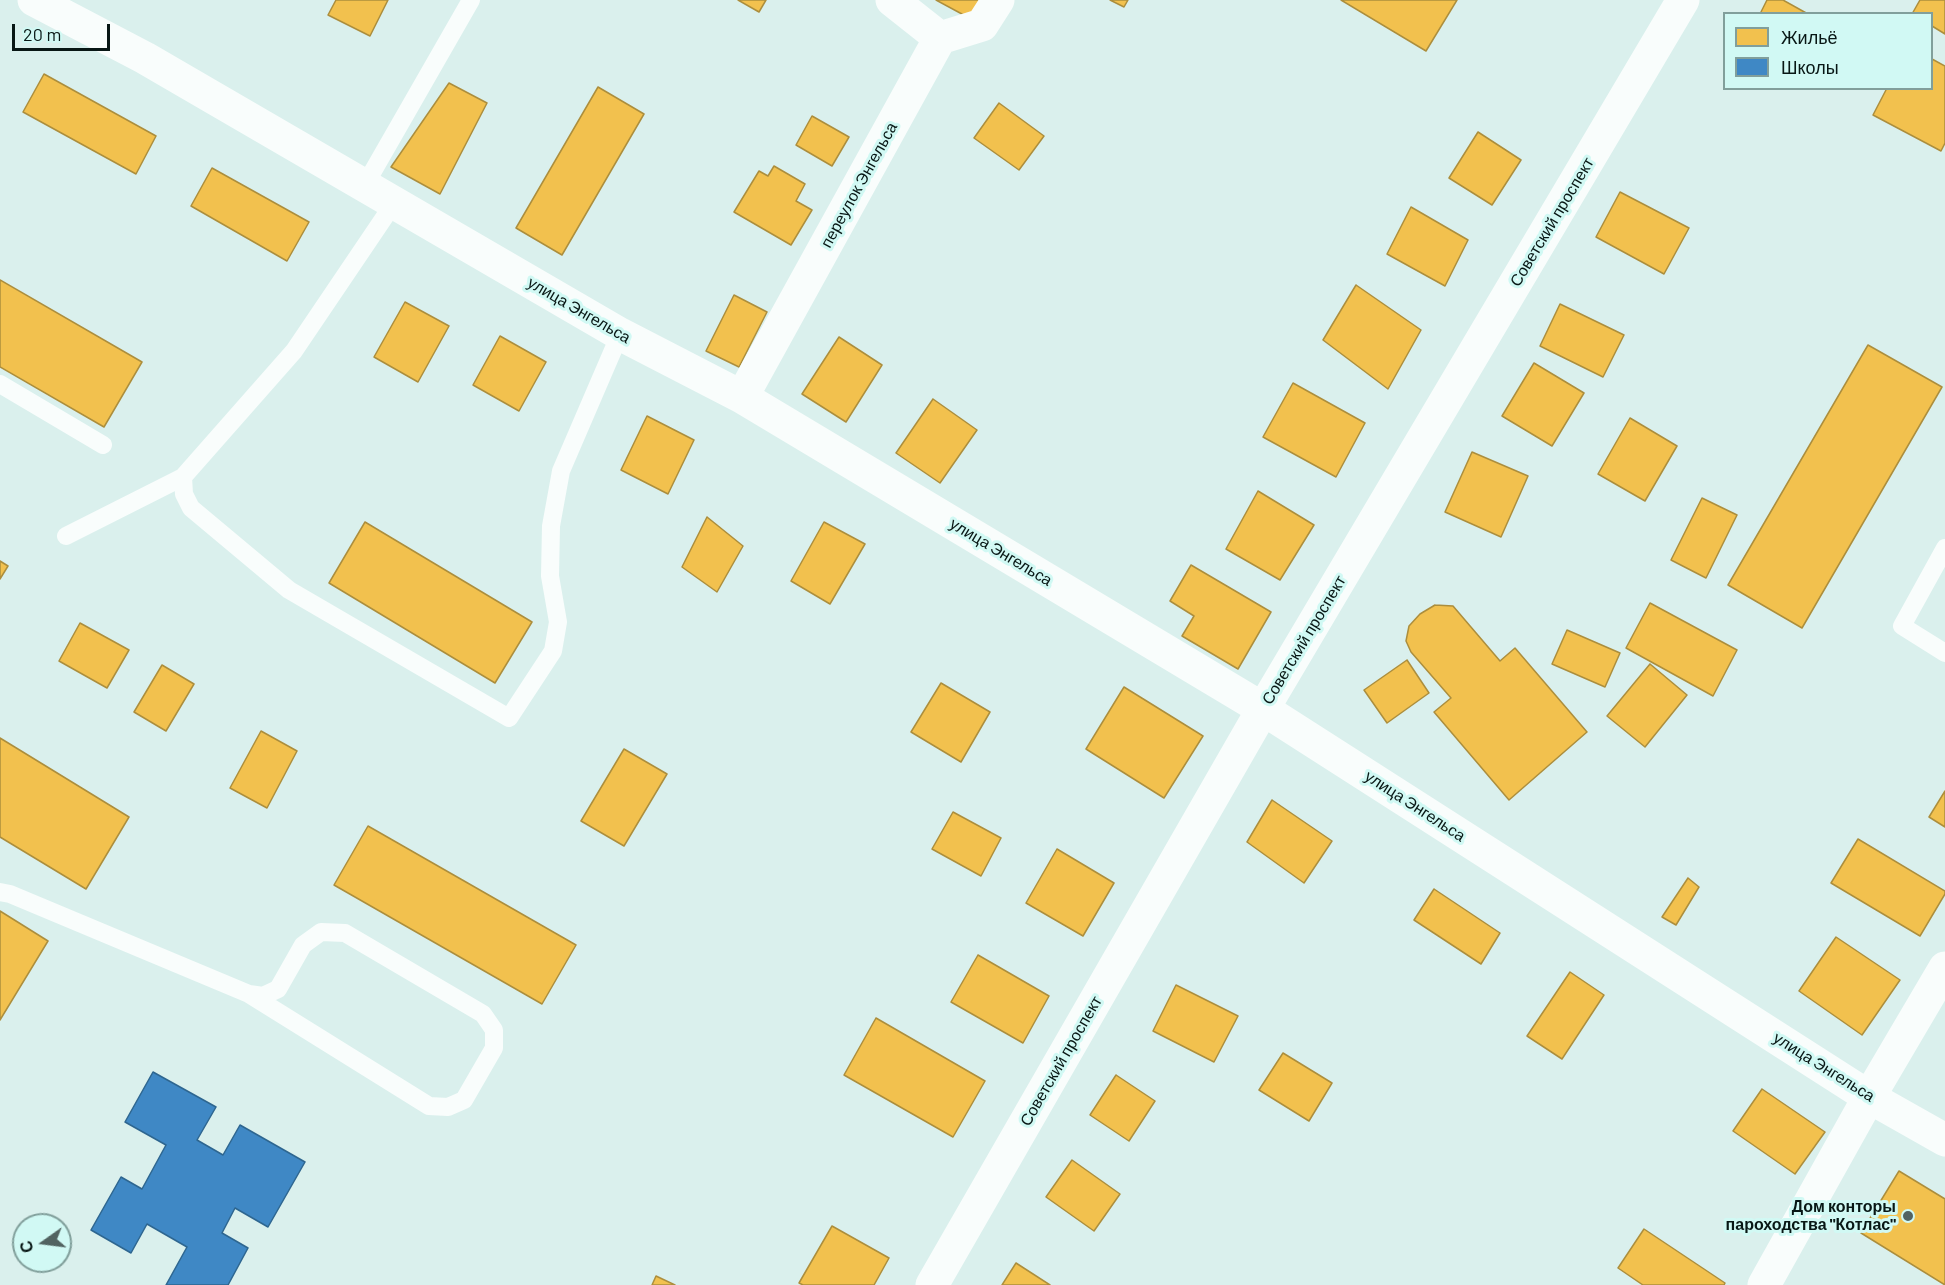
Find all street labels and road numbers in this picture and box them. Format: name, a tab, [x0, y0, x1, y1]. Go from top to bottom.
street label: переулок Энгельса	[817, 119, 901, 251]
street label: Советский проспект	[1506, 154, 1598, 290]
street label: улица Энгельса	[524, 273, 634, 347]
street label: улица Энгельса	[946, 514, 1056, 590]
street label: Советский проспект	[1258, 572, 1350, 708]
street label: улица Энгельса	[1361, 766, 1469, 846]
street label: Советский проспект	[1016, 993, 1106, 1129]
street label: улица Энгельса	[1770, 1028, 1878, 1106]

